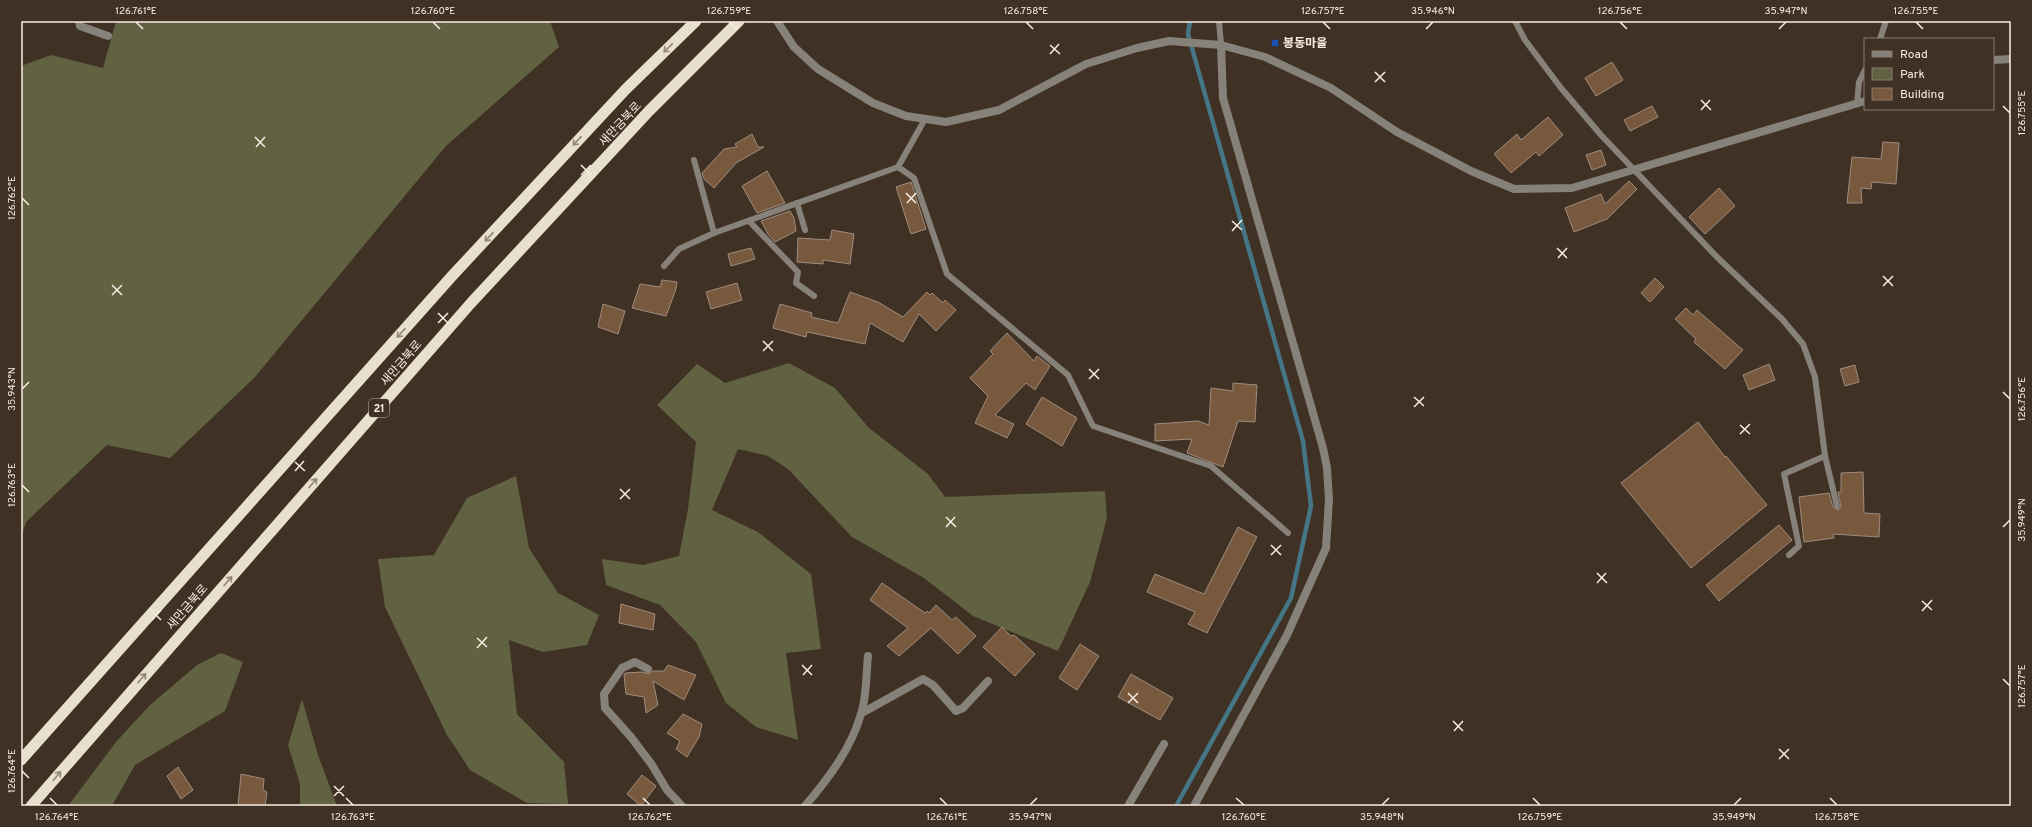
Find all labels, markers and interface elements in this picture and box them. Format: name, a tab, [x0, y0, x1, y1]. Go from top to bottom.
text: 126.761°E	[115, 5, 157, 18]
text: 126.760°E	[411, 5, 455, 18]
text: 126.759°E	[707, 5, 751, 18]
text: 126.758°E	[1004, 5, 1048, 18]
text: 126.757°E	[1301, 5, 1345, 18]
text: 35.946°N	[1411, 5, 1455, 18]
text: 126.756°E	[1598, 5, 1642, 18]
text: 35.947°N	[1765, 5, 1807, 18]
text: 126.755°E	[1894, 5, 1938, 18]
place label: 봉동마을	[1283, 36, 1327, 52]
marker: 봉동마을	[1270, 38, 1280, 48]
legend	[1864, 38, 1994, 110]
one-way arrow	[663, 43, 673, 53]
text: Road	[1900, 47, 1928, 63]
text: Park	[1900, 67, 1925, 83]
text: Building	[1900, 87, 1944, 103]
text: 126.755°E	[2016, 91, 2029, 135]
street label: 새만금북로	[596, 99, 645, 150]
one-way arrow	[572, 136, 582, 146]
text: 126.762°E	[6, 176, 19, 220]
one-way arrow	[484, 231, 493, 242]
one-way arrow	[397, 328, 406, 338]
street label: 새만금북로	[378, 338, 426, 390]
text: 35.943°N	[6, 367, 19, 411]
text: 126.756°E	[2016, 377, 2029, 421]
road number: 21	[369, 399, 389, 417]
text: 126.763°E	[6, 463, 19, 507]
one-way arrow	[309, 478, 318, 488]
text: 35.949°N	[2016, 498, 2029, 542]
one-way arrow	[223, 575, 232, 586]
street label: 새만금북로	[164, 582, 212, 634]
text: 126.757°E	[2016, 664, 2029, 708]
one-way arrow	[137, 673, 146, 683]
text: 126.764°E	[6, 749, 19, 793]
one-way arrow	[52, 771, 61, 782]
text: 126.764°E	[35, 811, 79, 824]
text: 126.763°E	[331, 811, 375, 824]
text: 126.762°E	[628, 811, 672, 824]
text: 126.761°E	[926, 811, 968, 824]
text: 35.947°N	[1009, 811, 1051, 824]
text: 126.760°E	[1222, 811, 1266, 824]
text: 35.948°N	[1360, 811, 1404, 824]
text: 126.759°E	[1518, 811, 1562, 824]
text: 35.949°N	[1712, 811, 1756, 824]
text: 126.758°E	[1815, 811, 1859, 824]

